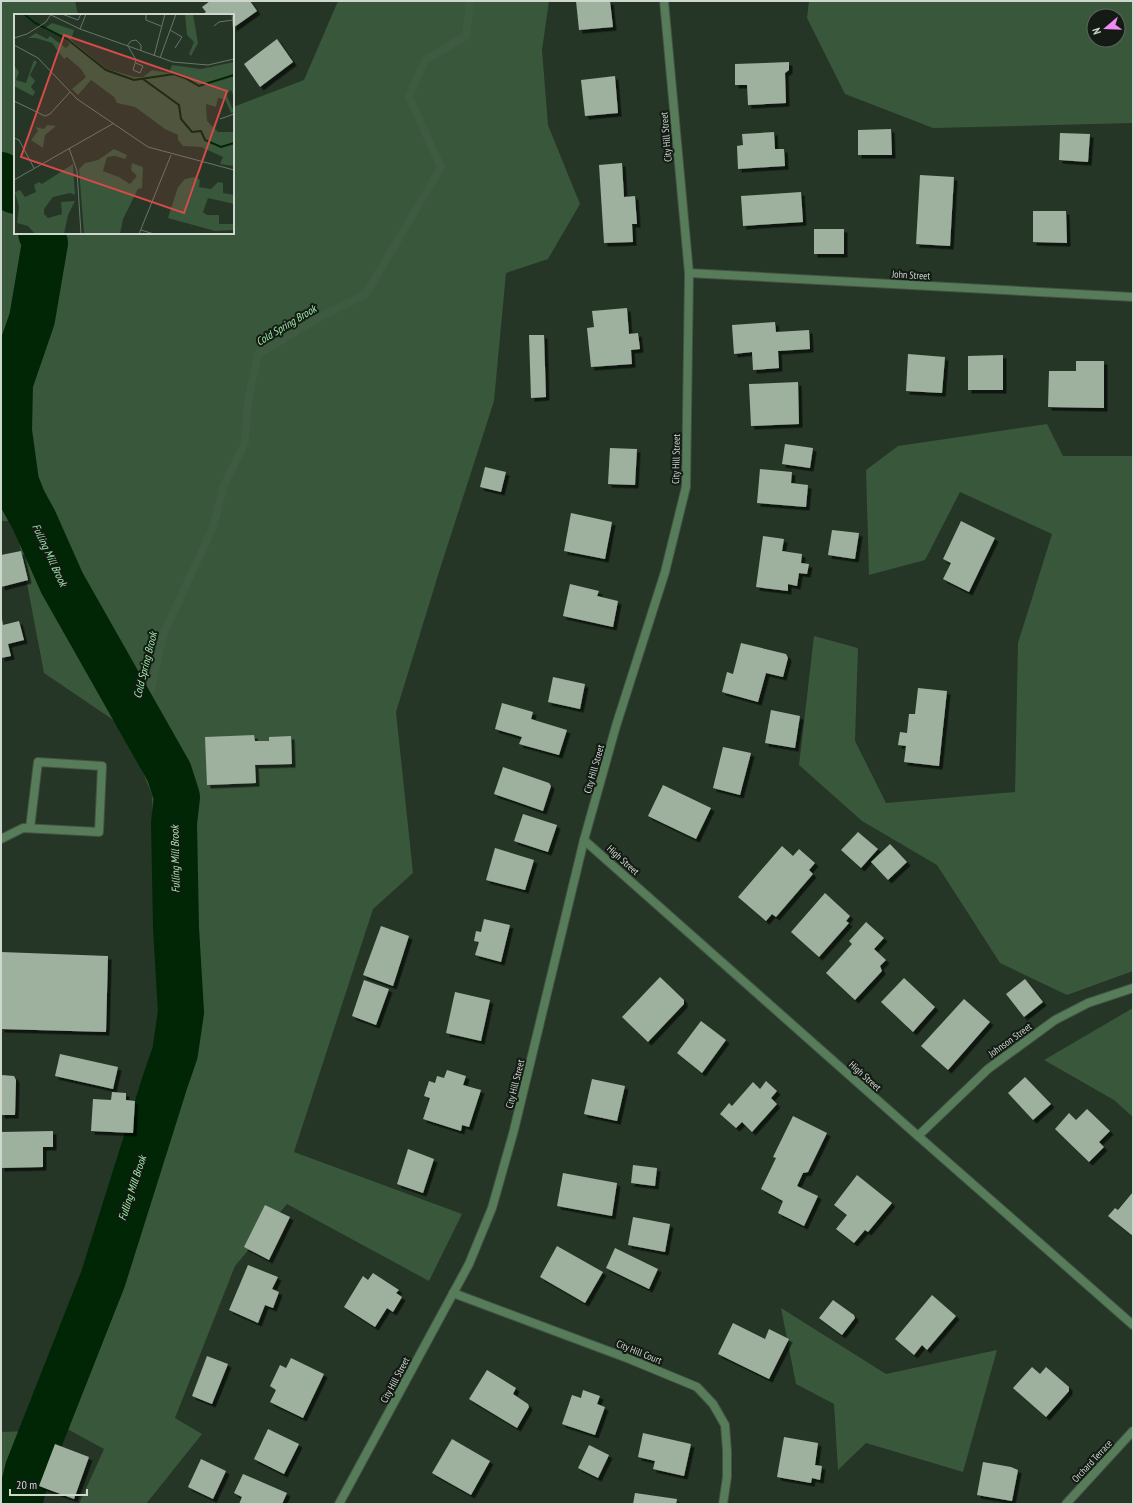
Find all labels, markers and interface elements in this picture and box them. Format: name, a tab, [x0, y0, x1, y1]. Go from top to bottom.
north arrow	[1086, 8, 1126, 48]
inset map	[14, 14, 234, 234]
text: N	[1089, 26, 1104, 36]
street label: City Hill Street	[657, 111, 675, 162]
street label: John Street	[891, 267, 931, 283]
water label: Cold Spring Brook	[253, 301, 320, 348]
street label: City Hill Street	[669, 434, 683, 484]
water label: Fulling Mill Brook	[29, 521, 71, 590]
water label: Cold Spring Brook	[130, 629, 160, 700]
street label: City Hill Street	[581, 743, 607, 795]
water label: Fulling Mill Brook	[167, 823, 183, 893]
street label: High Street	[604, 842, 642, 878]
street label: Johnson Street	[985, 1020, 1034, 1061]
street label: City Hill Street	[503, 1058, 527, 1110]
street label: High Street	[846, 1058, 884, 1094]
water label: Fulling Mill Brook	[115, 1152, 150, 1222]
street label: City Hill Court	[614, 1337, 664, 1367]
street label: City Hill Street	[378, 1355, 413, 1405]
street label: Orchard Terrace	[1069, 1437, 1115, 1485]
scale bar	[10, 1471, 87, 1497]
text: 20 m	[16, 1477, 37, 1492]

